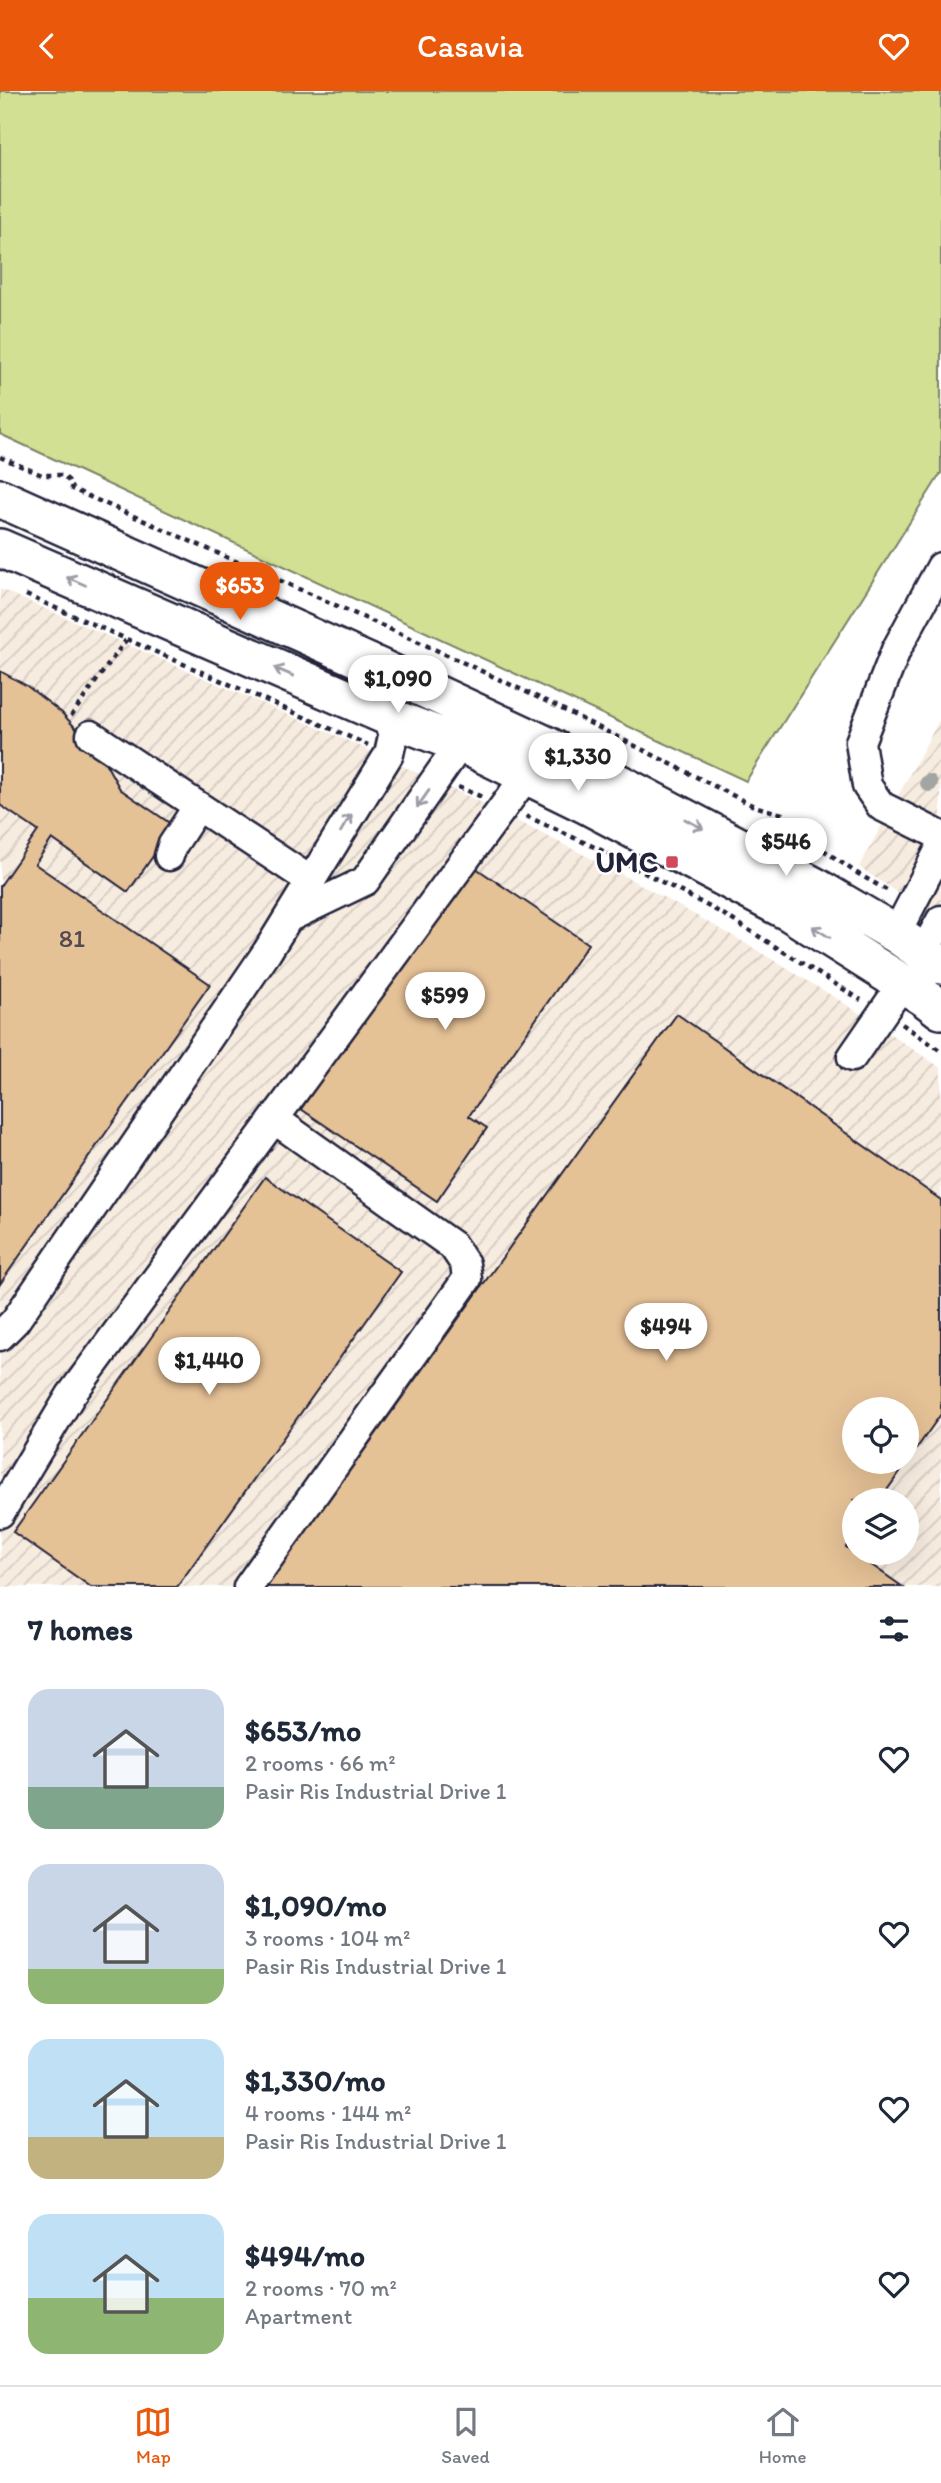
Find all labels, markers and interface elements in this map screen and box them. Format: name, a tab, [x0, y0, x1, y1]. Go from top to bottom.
icon: back	[28, 27, 66, 65]
text: Casavia	[417, 27, 524, 65]
icon: heart	[875, 27, 913, 65]
pin: $653	[199, 563, 281, 622]
text: $653	[216, 571, 264, 599]
one-way arrow	[66, 574, 87, 587]
pin: $1,090	[341, 655, 455, 715]
text: $1,090	[364, 664, 432, 692]
one-way arrow	[274, 665, 296, 678]
pin: $1,330	[521, 733, 635, 793]
text: $1,330	[544, 742, 612, 770]
one-way arrow	[415, 789, 430, 808]
one-way arrow	[339, 814, 354, 833]
one-way arrow	[683, 818, 704, 831]
pin: $546	[745, 819, 827, 878]
text: $546	[761, 827, 811, 855]
place label: UMC	[595, 843, 658, 880]
marker: UMC	[664, 854, 680, 870]
house number: 81	[59, 922, 85, 954]
one-way arrow	[812, 924, 831, 939]
pin: $599	[404, 972, 486, 1032]
text: $599	[421, 981, 469, 1009]
pin: $494	[625, 1303, 707, 1363]
text: $494	[640, 1312, 692, 1340]
pin: $1,440	[152, 1337, 266, 1397]
text: $1,440	[174, 1346, 244, 1374]
map controls	[842, 1397, 919, 1565]
button: locate	[842, 1397, 919, 1474]
button: layers	[842, 1488, 919, 1565]
icon: filters	[875, 1610, 913, 1648]
text: 7 homes	[28, 1611, 133, 1648]
text: $653/mo	[245, 1712, 361, 1749]
icon: home	[84, 1717, 168, 1801]
icon: heart	[875, 1740, 913, 1778]
text: 2 rooms · 66 m²	[245, 1749, 396, 1777]
text: Pasir Ris Industrial Drive 1	[245, 1777, 506, 1805]
text: $1,090/mo	[245, 1887, 387, 1924]
icon: home	[84, 1892, 168, 1976]
icon: heart	[875, 1915, 913, 1953]
text: 3 rooms · 104 m²	[245, 1924, 410, 1952]
text: Pasir Ris Industrial Drive 1	[245, 1952, 506, 1980]
text: $1,330/mo	[245, 2062, 386, 2099]
icon: home	[84, 2067, 168, 2151]
icon: heart	[875, 2090, 913, 2128]
text: 4 rooms · 144 m²	[245, 2099, 411, 2127]
text: Pasir Ris Industrial Drive 1	[245, 2127, 506, 2155]
text: $494/mo	[245, 2237, 365, 2274]
icon: home	[84, 2242, 168, 2326]
icon: heart	[875, 2265, 913, 2303]
text: 2 rooms · 70 m²	[245, 2274, 397, 2302]
text: Apartment	[245, 2302, 352, 2330]
tab: Map	[134, 2403, 172, 2468]
tab: Saved	[441, 2403, 490, 2468]
tab: Home	[759, 2403, 807, 2468]

